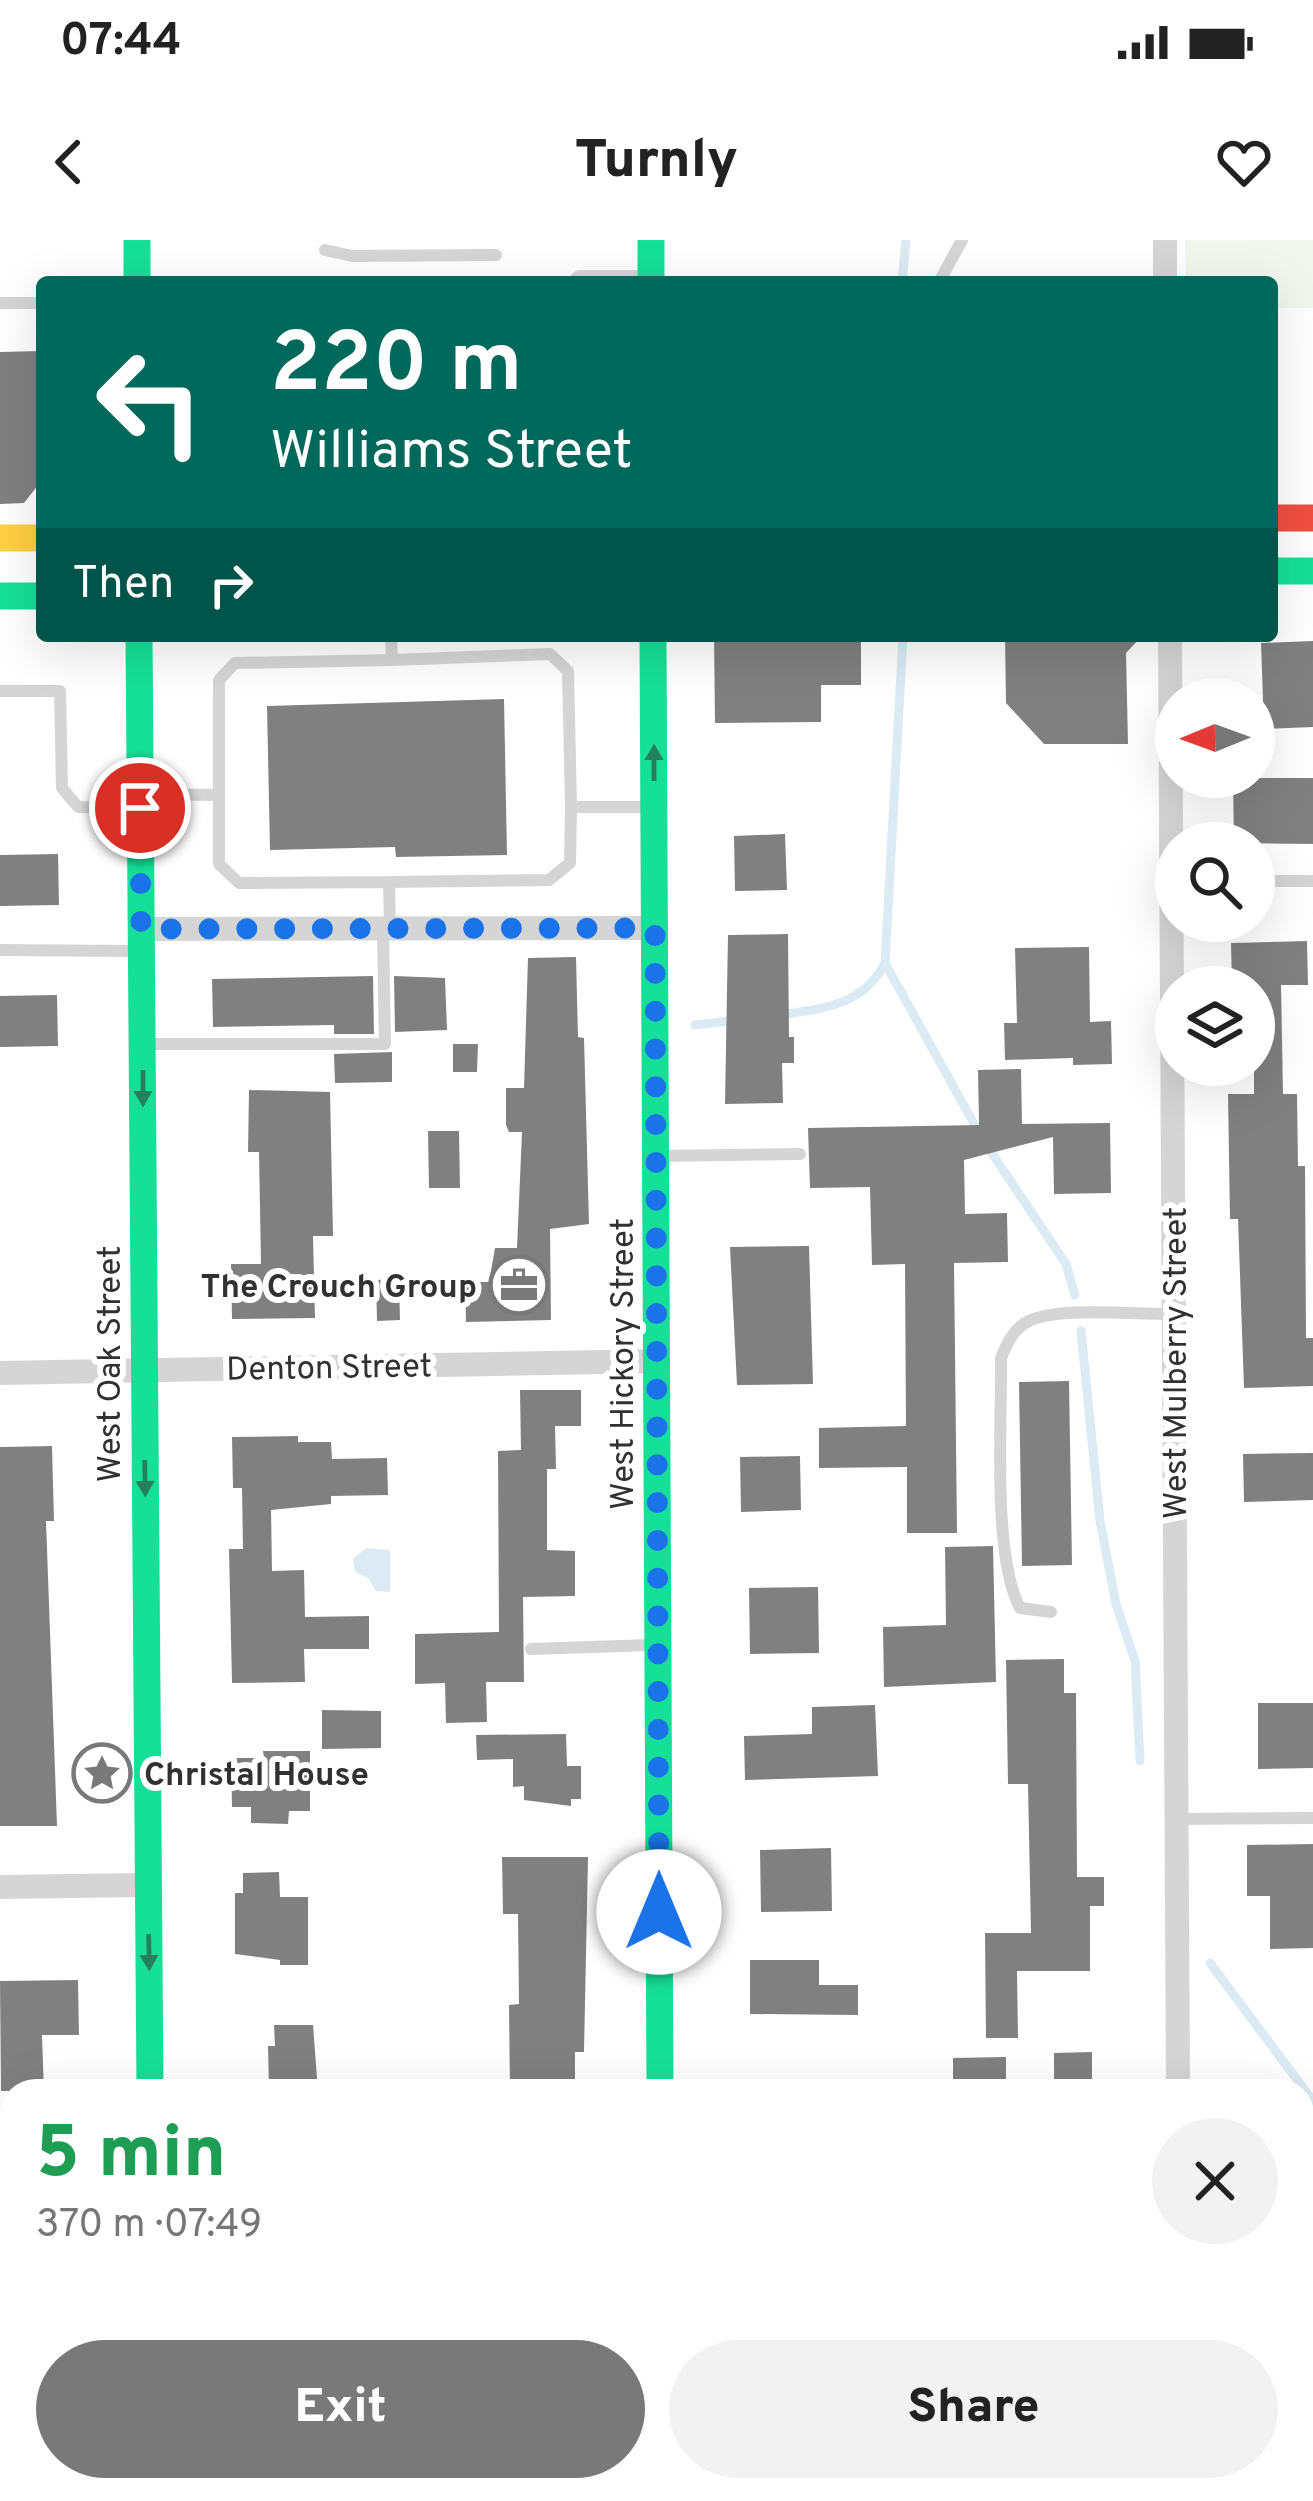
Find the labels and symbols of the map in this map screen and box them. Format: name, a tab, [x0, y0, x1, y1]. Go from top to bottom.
north arrow	[1155, 678, 1275, 798]
one-way arrow	[644, 743, 664, 781]
pin	[89, 757, 191, 859]
one-way arrow	[133, 1070, 153, 1108]
street label: West Mulberry Street	[1157, 1207, 1199, 1519]
street label: West Hickory Street	[604, 1218, 646, 1510]
street label: West Oak Street	[91, 1246, 133, 1482]
office icon: The Crouch Group	[488, 1254, 550, 1316]
place label: The Crouch Group	[201, 1268, 477, 1310]
street label: Denton Street	[226, 1347, 432, 1393]
one-way arrow	[135, 1460, 155, 1498]
place icon: Christal House	[71, 1742, 133, 1804]
place label: Christal House	[144, 1756, 369, 1798]
position arrow	[596, 1849, 722, 1975]
one-way arrow	[139, 1934, 159, 1972]

